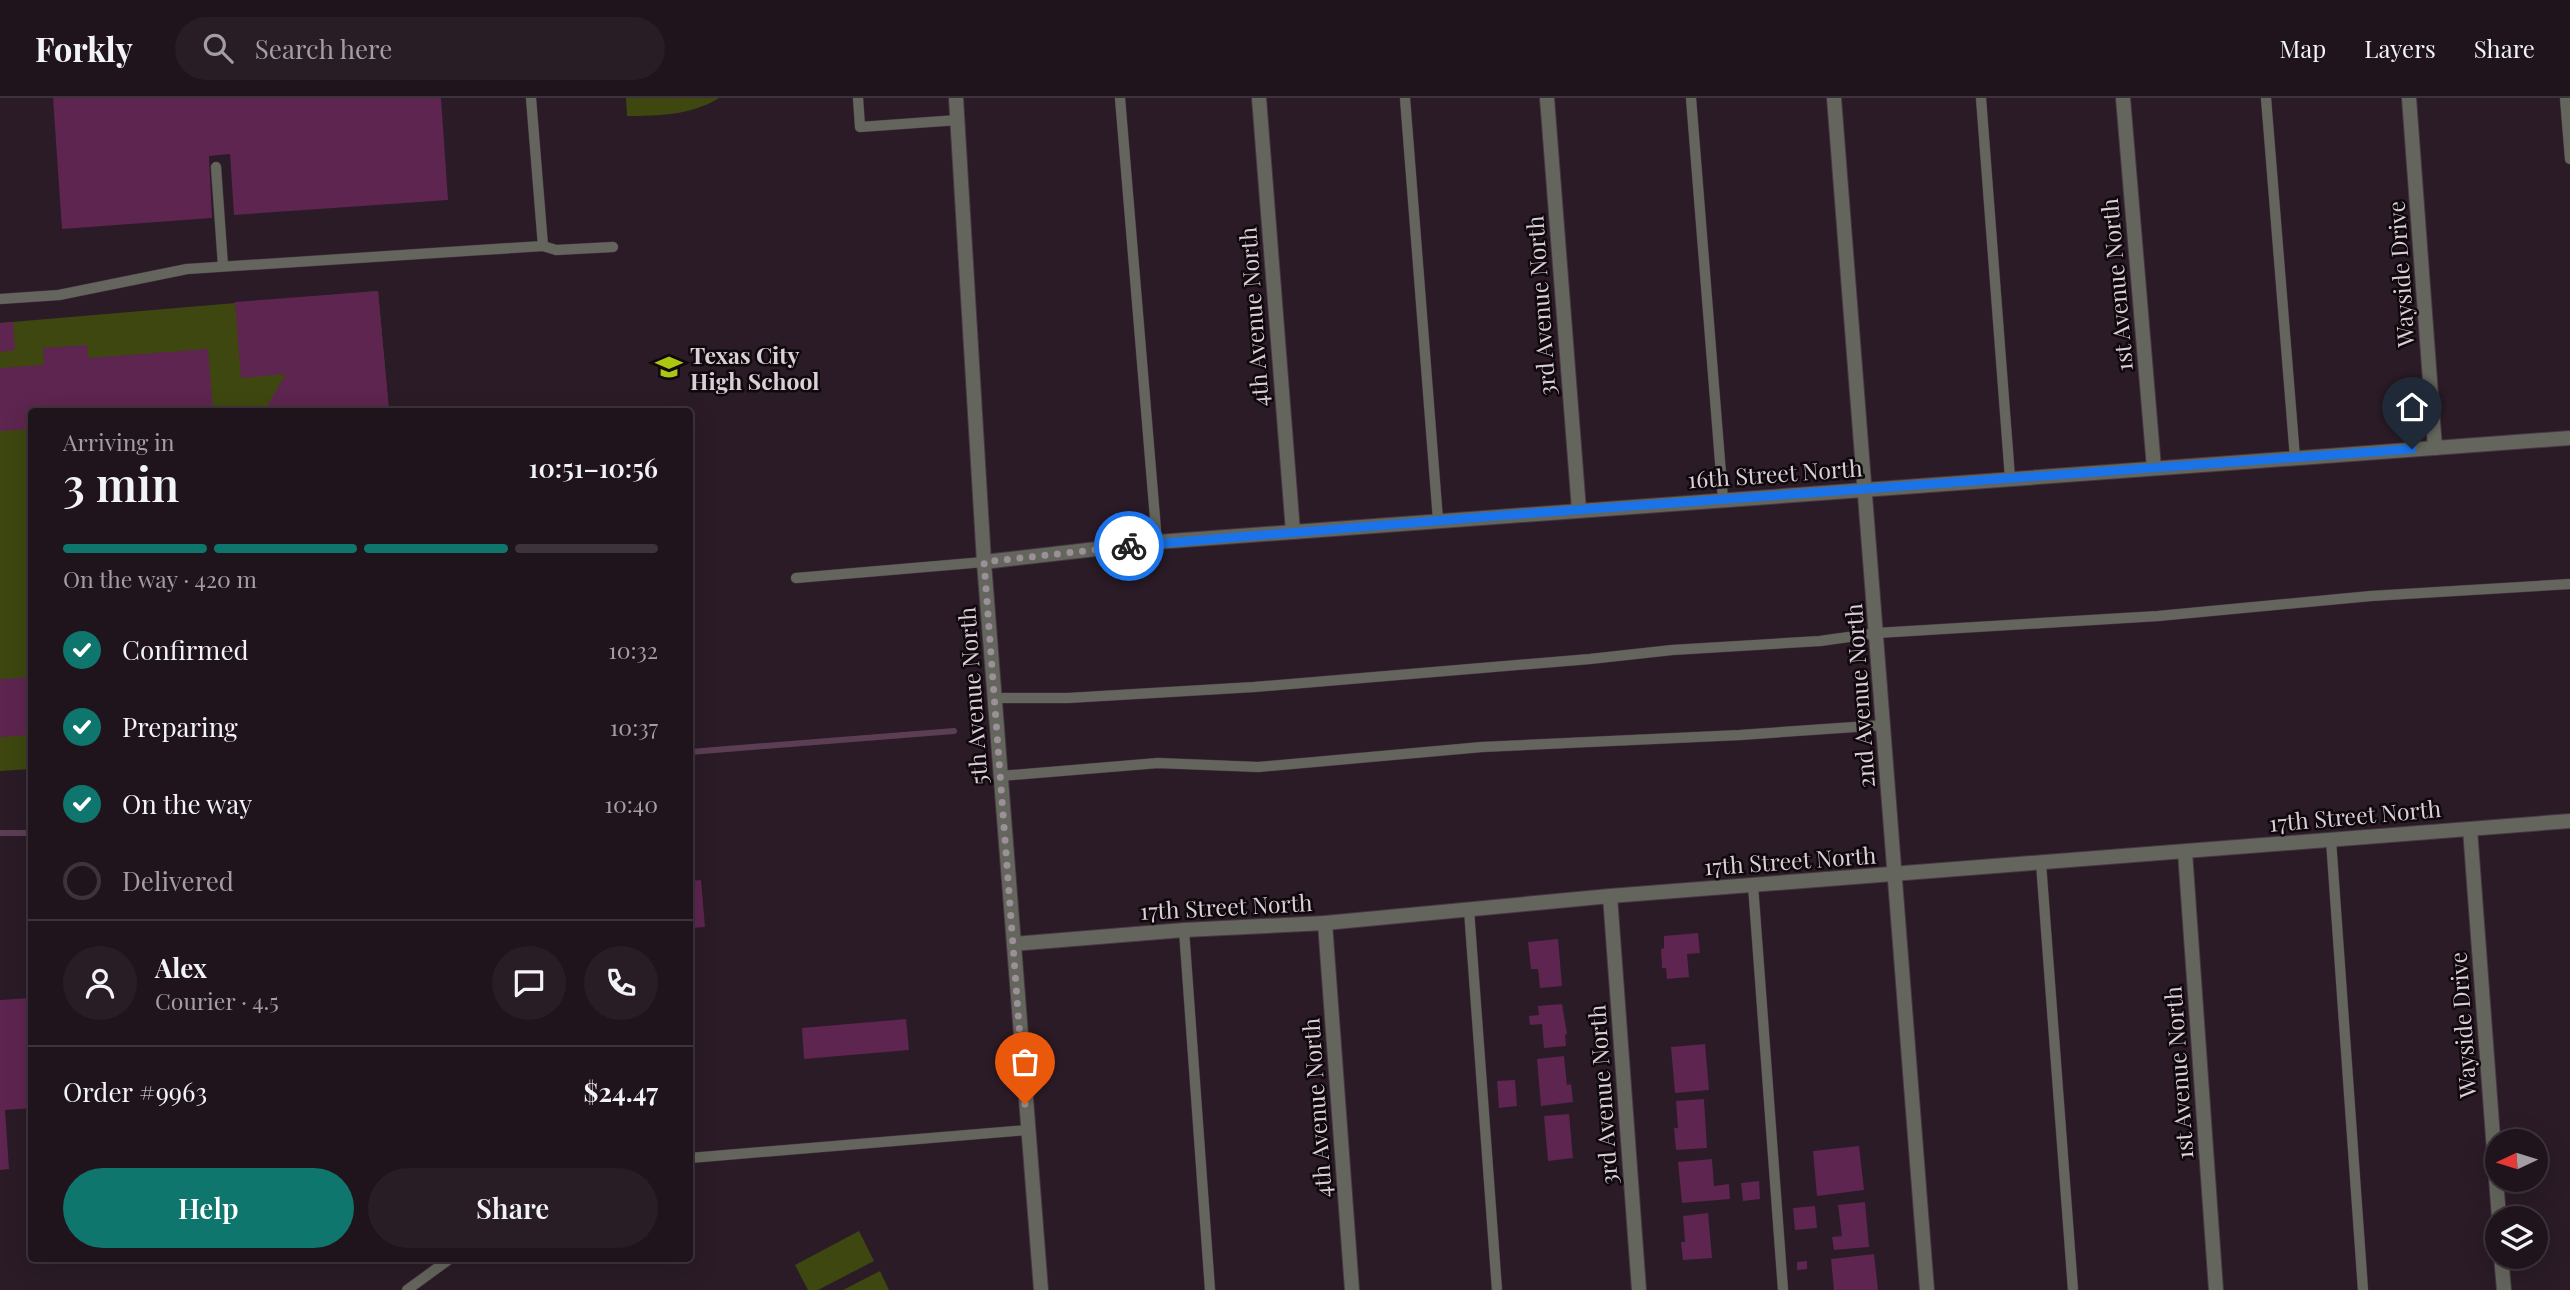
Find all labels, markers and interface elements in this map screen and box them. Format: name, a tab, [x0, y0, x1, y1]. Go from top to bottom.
search box	[175, 17, 665, 80]
text: Forkly	[35, 26, 133, 70]
icon: search	[199, 29, 237, 67]
text: Search here	[255, 31, 392, 66]
text: Map	[2280, 32, 2326, 64]
text: Layers	[2364, 32, 2436, 64]
text: Share	[2474, 32, 2535, 64]
street label: 1st Avenue North	[2093, 197, 2139, 373]
street label: Wayside Drive	[2379, 200, 2421, 349]
street label: 3rd Avenue North	[1518, 214, 1562, 397]
street label: 4th Avenue North	[1231, 226, 1275, 408]
place label: Texas City High School	[690, 339, 819, 396]
school or university icon: Texas City High School	[654, 352, 684, 382]
pin	[2382, 377, 2442, 449]
icon: home	[2393, 388, 2431, 426]
text: Arriving in	[63, 426, 175, 457]
text: 10:51–10:56	[529, 450, 658, 485]
street label: 16th Street North	[1687, 451, 1864, 495]
text: 3 min	[63, 452, 179, 514]
courier	[1094, 511, 1164, 581]
icon: bike	[1110, 527, 1148, 565]
text: On the way · 420 m	[63, 563, 257, 594]
street label: 2nd Avenue North	[1837, 602, 1881, 789]
street label: 5th Avenue North	[950, 606, 994, 786]
icon: check	[63, 631, 101, 669]
text: Confirmed	[122, 632, 249, 667]
text: 10:32	[608, 634, 658, 665]
icon: check	[63, 708, 101, 746]
text: Preparing	[122, 709, 238, 744]
text: 10:37	[610, 711, 658, 742]
icon: check	[63, 785, 101, 823]
text: On the way	[122, 786, 252, 821]
text: 10:40	[604, 788, 658, 819]
street label: 17th Street North	[2268, 792, 2443, 838]
street label: 17th Street North	[1703, 838, 1878, 881]
text: Delivered	[122, 863, 234, 898]
street label: 17th Street North	[1139, 886, 1313, 926]
button: person	[63, 946, 137, 1020]
button: chat	[492, 946, 566, 1020]
button: phone	[584, 946, 658, 1020]
text: Alex	[155, 950, 207, 985]
street label: Wayside Drive	[2441, 951, 2483, 1100]
text: Courier · 4.5	[155, 985, 279, 1016]
street label: 1st Avenue North	[2156, 985, 2200, 1161]
street label: 3rd Avenue North	[1580, 1003, 1624, 1186]
street label: 4th Avenue North	[1294, 1017, 1338, 1199]
pin	[995, 1032, 1055, 1104]
icon: bag	[1006, 1043, 1044, 1081]
text: Order #9963	[63, 1074, 207, 1109]
text: $24.47	[583, 1074, 658, 1109]
north arrow	[2485, 1129, 2548, 1192]
map controls	[2485, 1129, 2548, 1269]
button: Help	[63, 1168, 354, 1248]
button: Share	[368, 1168, 658, 1248]
button: layers	[2485, 1206, 2548, 1269]

